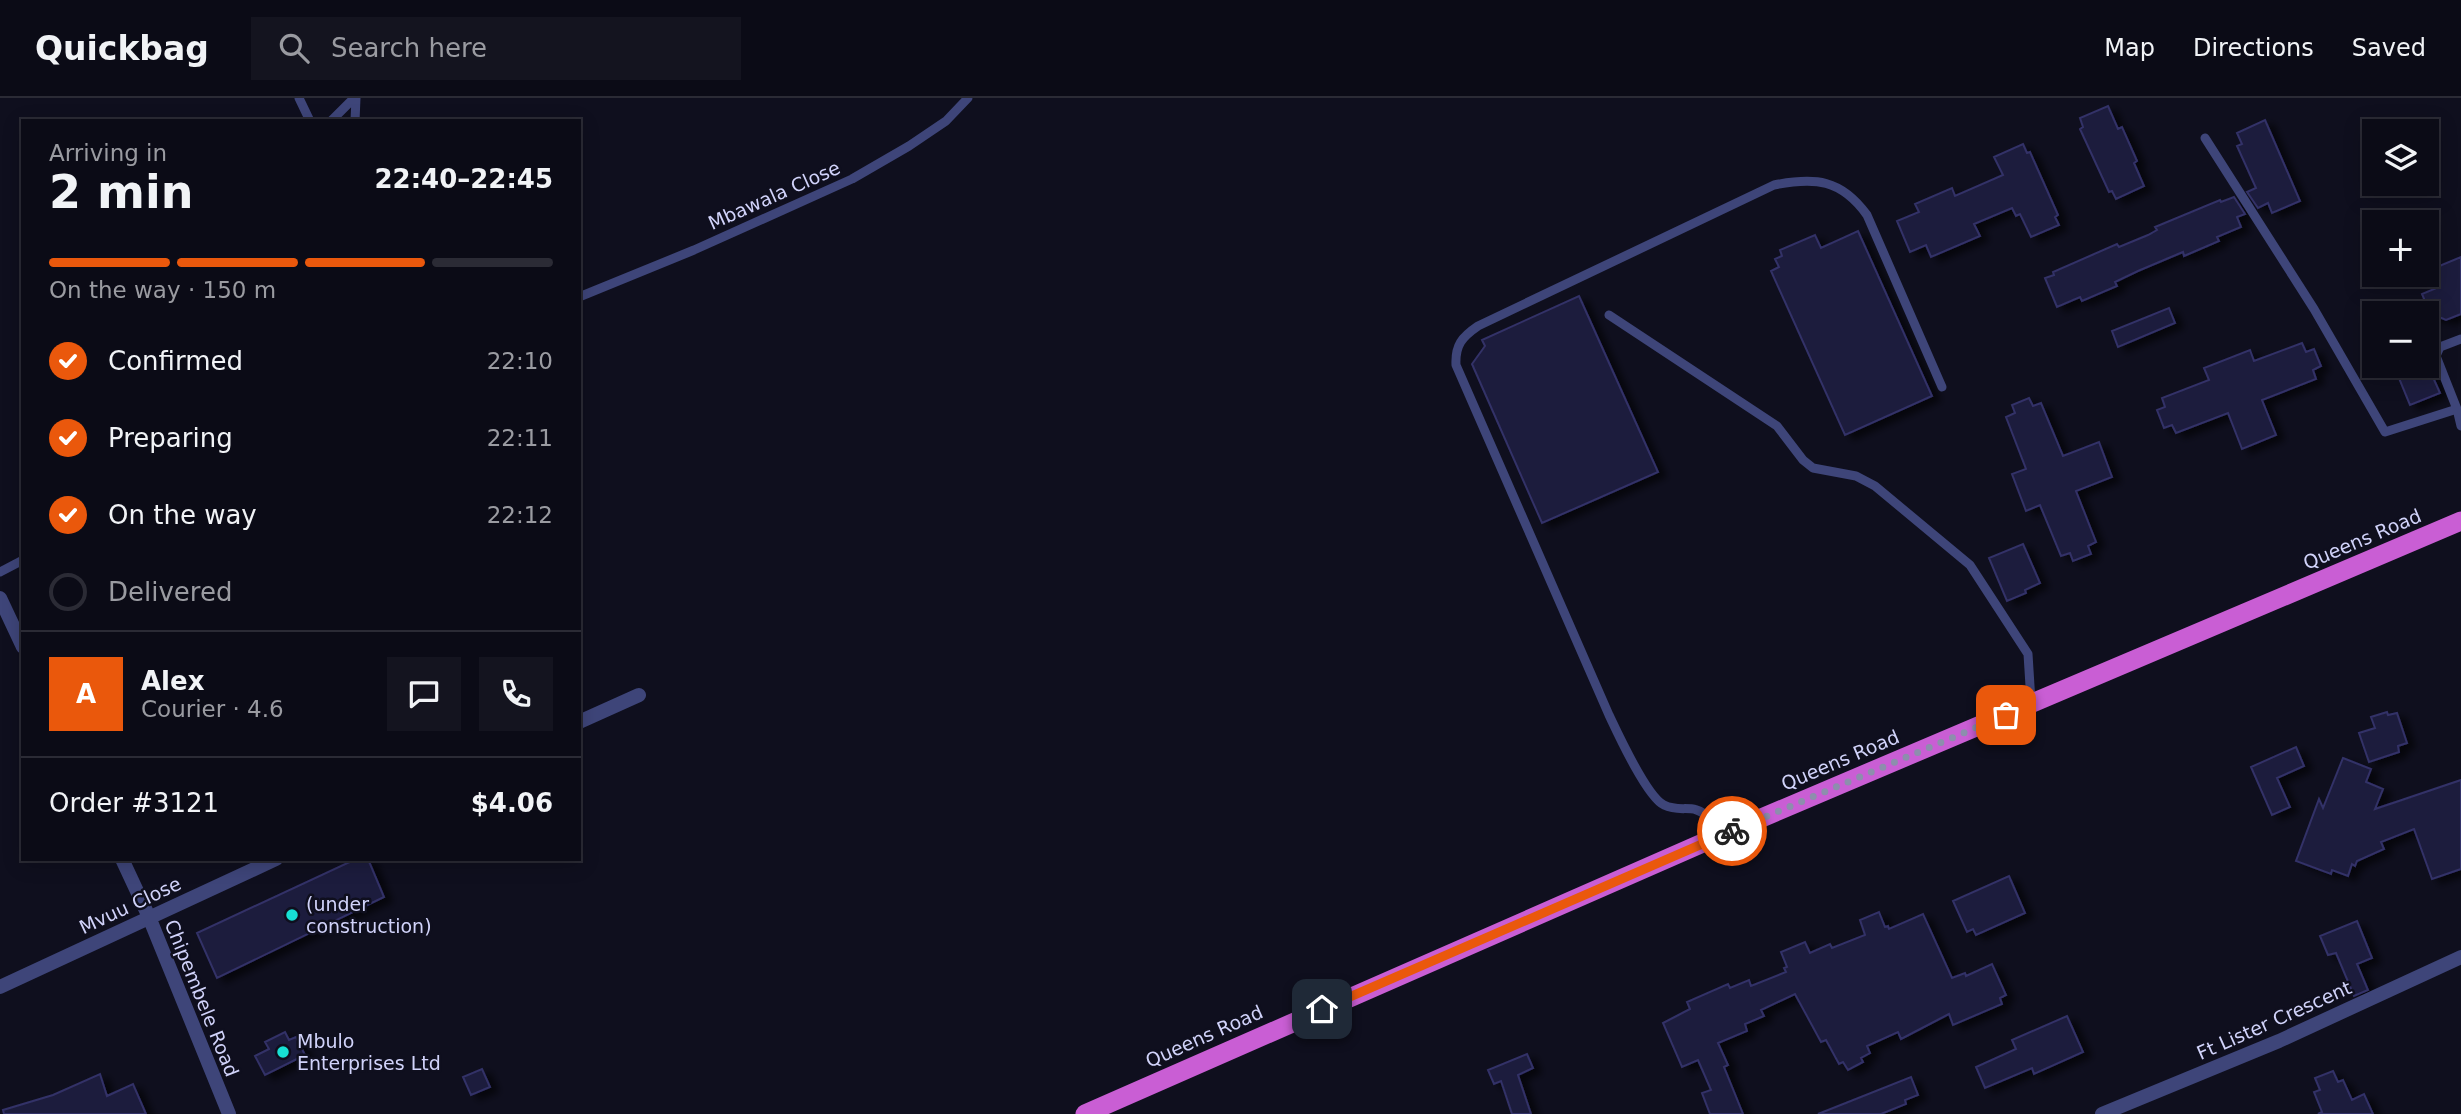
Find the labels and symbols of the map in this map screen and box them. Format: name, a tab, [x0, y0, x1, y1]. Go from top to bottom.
street label: Mbawala Close	[705, 156, 843, 234]
street label: Queens Road	[2300, 504, 2424, 574]
pin	[1976, 685, 2036, 745]
street label: Queens Road	[1778, 725, 1902, 795]
courier	[1697, 796, 1767, 866]
street label: Mvuu Close	[76, 872, 184, 938]
place label: (under construction)	[306, 893, 432, 937]
marker: (under construction)	[284, 907, 300, 923]
street label: Chipembele Road	[160, 916, 244, 1080]
street label: Ft Lister Crescent	[2193, 976, 2355, 1064]
pin	[1292, 979, 1352, 1039]
street label: Queens Road	[1142, 1000, 1266, 1072]
place label: Mbulo Enterprises Ltd	[297, 1030, 441, 1074]
marker: Mbulo Enterprises Ltd	[275, 1044, 291, 1060]

